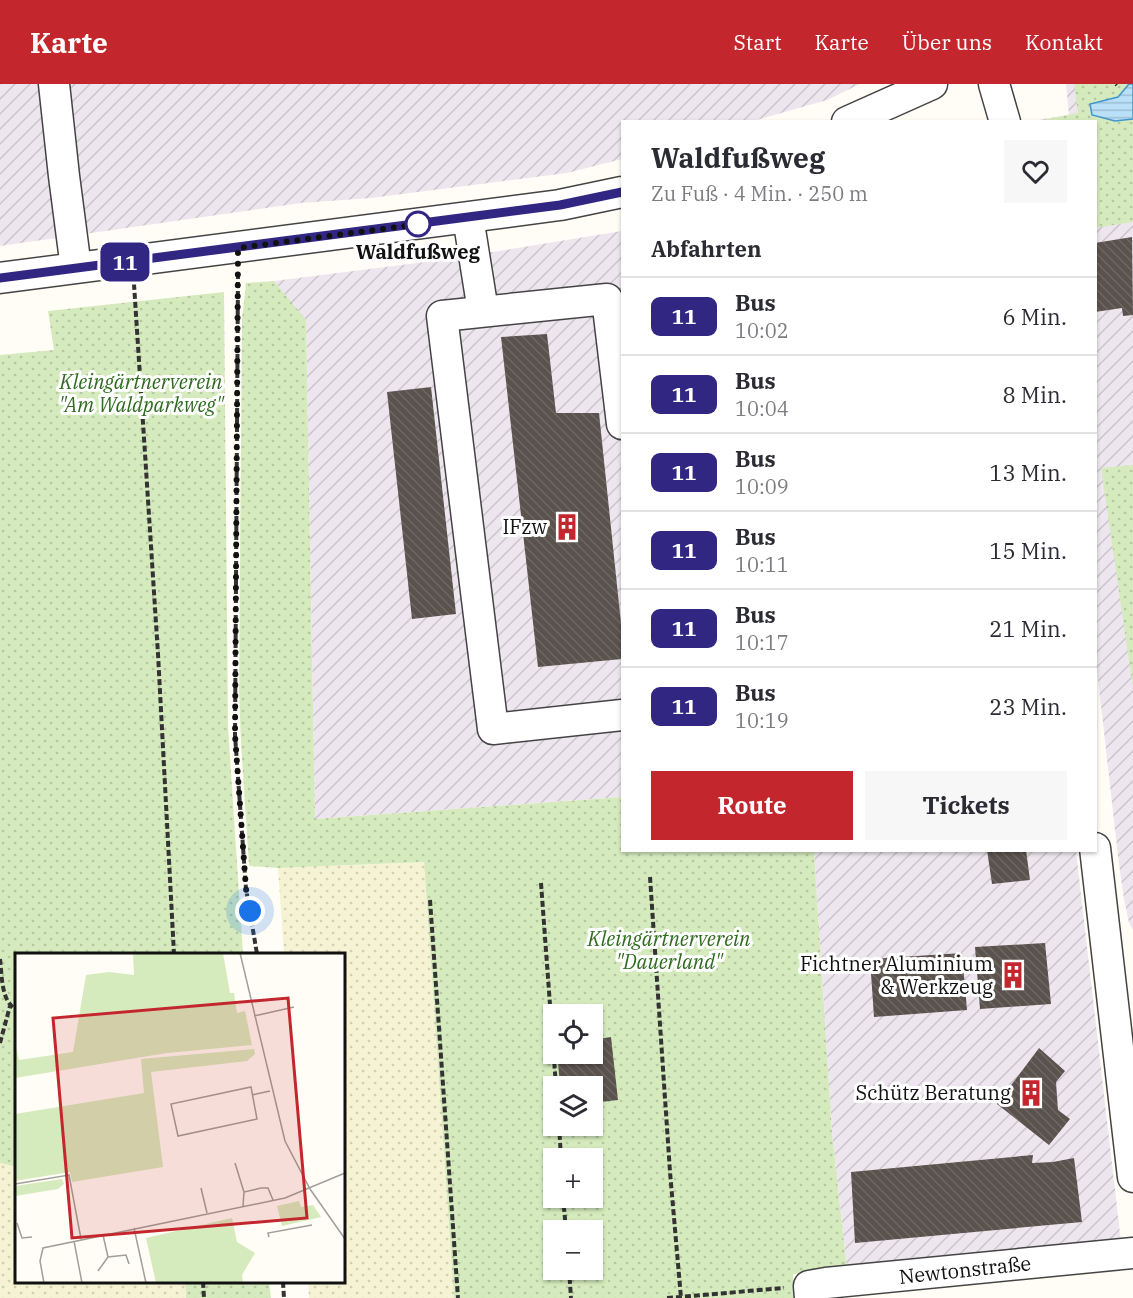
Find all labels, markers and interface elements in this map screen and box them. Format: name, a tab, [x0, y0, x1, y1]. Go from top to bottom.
text: Karte	[30, 24, 108, 61]
text: Start	[733, 28, 782, 56]
text: Karte	[815, 28, 869, 56]
text: Über uns	[902, 28, 992, 56]
text: Kontakt	[1025, 28, 1103, 56]
text: Waldfußweg	[651, 139, 825, 176]
button: heart	[1004, 140, 1067, 203]
text: Zu Fuß · 4 Min. · 250 m	[651, 180, 868, 207]
marker: Waldfußweg	[405, 211, 431, 237]
text: Abfahrten	[651, 234, 762, 263]
place label: Waldfußweg	[356, 238, 481, 265]
line badge: 11	[98, 242, 152, 282]
text: 11	[112, 248, 138, 276]
text: Bus	[735, 288, 776, 317]
text: 11	[671, 302, 697, 330]
text: 6 Min.	[1002, 302, 1067, 331]
text: 10:02	[735, 317, 789, 344]
text: Bus	[735, 366, 776, 395]
park label: Kleingärtnerverein "Am Waldparkweg"	[59, 368, 225, 418]
text: 11	[671, 380, 697, 408]
text: 8 Min.	[1002, 380, 1067, 409]
text: 10:04	[735, 395, 789, 422]
text: Bus	[735, 444, 776, 473]
text: 11	[671, 458, 697, 486]
text: 13 Min.	[989, 458, 1067, 487]
text: 10:09	[735, 473, 789, 500]
building icon: IFzw	[552, 512, 582, 542]
place label: IFzw	[502, 513, 547, 540]
text: Bus	[735, 522, 776, 551]
text: 11	[671, 536, 697, 564]
text: 15 Min.	[989, 536, 1067, 565]
text: 10:11	[735, 551, 789, 578]
text: Bus	[735, 600, 776, 629]
text: 11	[671, 614, 697, 642]
text: 21 Min.	[989, 614, 1067, 643]
text: 10:17	[735, 629, 789, 656]
text: Bus	[735, 678, 776, 707]
text: 11	[671, 692, 697, 720]
text: 23 Min.	[989, 692, 1067, 721]
text: 10:19	[735, 707, 789, 734]
button: Route	[651, 771, 853, 840]
button: Tickets	[865, 771, 1067, 840]
your location	[235, 896, 265, 926]
park label: Kleingärtnerverein "Dauerland"	[587, 925, 751, 975]
place label: Fichtner Aluminium & Werkzeug	[800, 950, 993, 1000]
inset map	[15, 953, 345, 1283]
building icon: Fichtner Aluminium & Werkzeug	[998, 960, 1028, 990]
map controls	[543, 1004, 603, 1280]
button: locate	[543, 1004, 603, 1064]
button: layers	[543, 1076, 603, 1136]
building icon: Schütz Beratung	[1016, 1078, 1046, 1108]
place label: Schütz Beratung	[855, 1079, 1011, 1106]
button: +	[543, 1148, 603, 1208]
button: −	[543, 1220, 603, 1280]
street label: Newtonstraße	[897, 1249, 1032, 1290]

